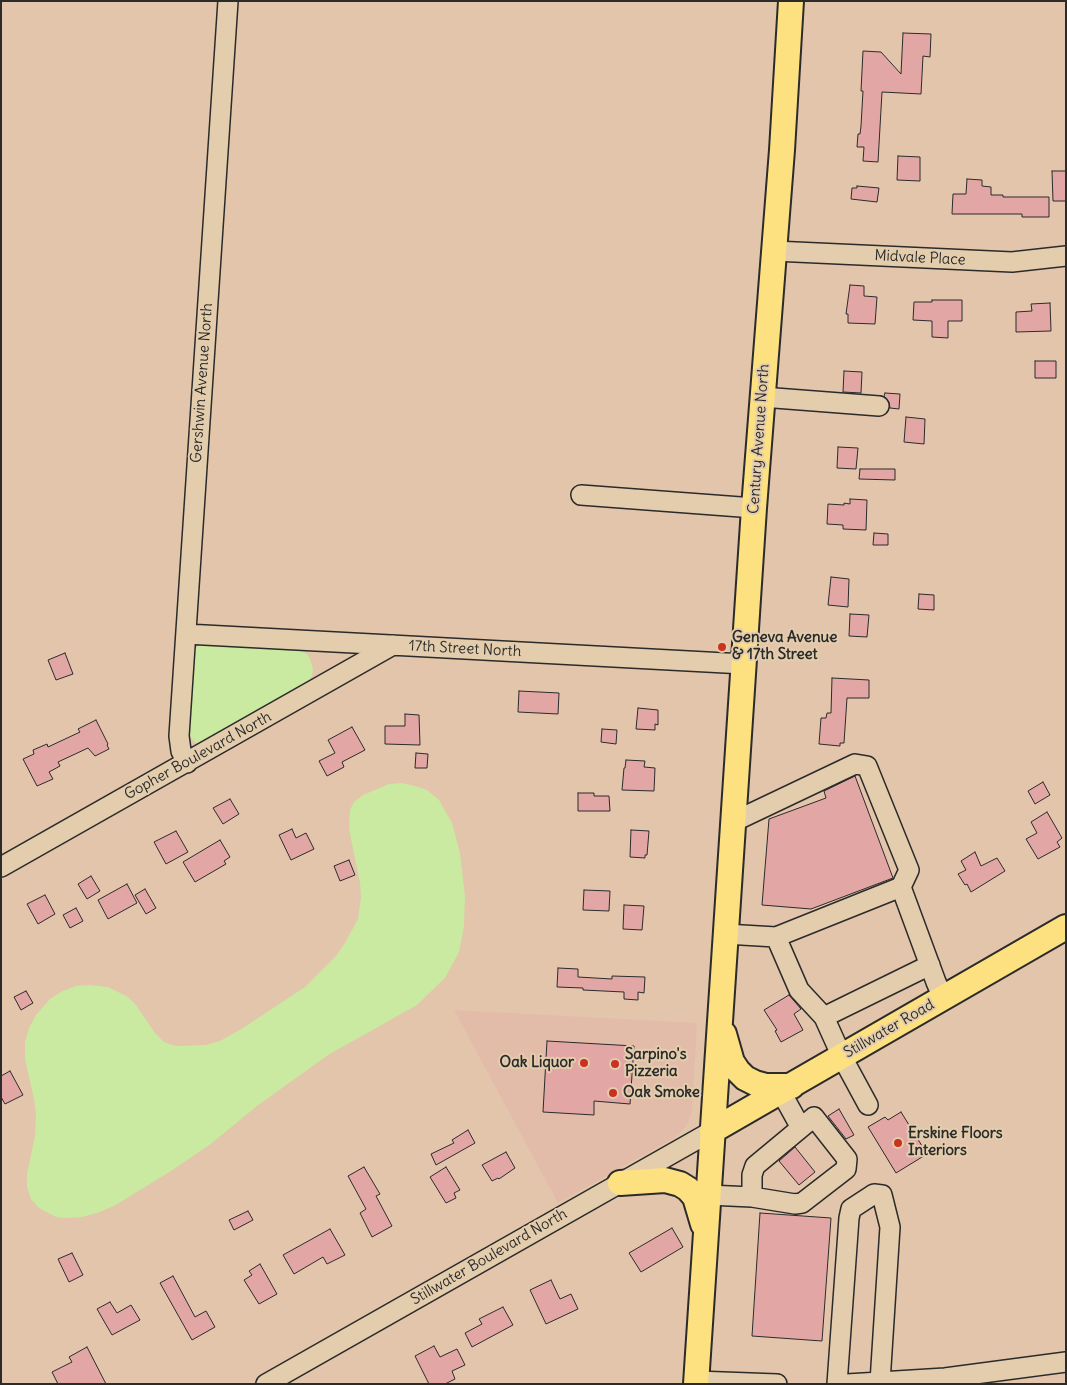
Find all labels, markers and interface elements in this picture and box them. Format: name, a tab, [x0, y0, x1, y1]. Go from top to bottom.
street label: Midvale Place	[874, 247, 966, 269]
street label: Gershwin Avenue North	[187, 302, 217, 464]
street label: Century Avenue North	[745, 363, 773, 515]
place label: Geneva Avenue & 17th Street	[732, 629, 837, 664]
street label: 17th Street North	[408, 637, 522, 661]
marker: Geneva Avenue & 17th Street	[716, 641, 728, 653]
street label: Gopher Boulevard North	[121, 708, 275, 804]
street label: Stillwater Road	[841, 996, 937, 1062]
place label: Sarpino's Pizzeria	[625, 1046, 686, 1081]
place label: Oak Liquor	[500, 1054, 574, 1072]
marker: Oak Liquor	[578, 1057, 590, 1069]
marker: Sarpino's Pizzeria	[609, 1058, 621, 1070]
place label: Oak Smoke	[623, 1084, 700, 1102]
marker: Oak Smoke	[607, 1087, 619, 1099]
place label: Erskine Floors Interiors	[908, 1125, 1003, 1160]
marker: Erskine Floors Interiors	[892, 1137, 904, 1149]
street label: Stillwater Boulevard North	[408, 1205, 570, 1309]

